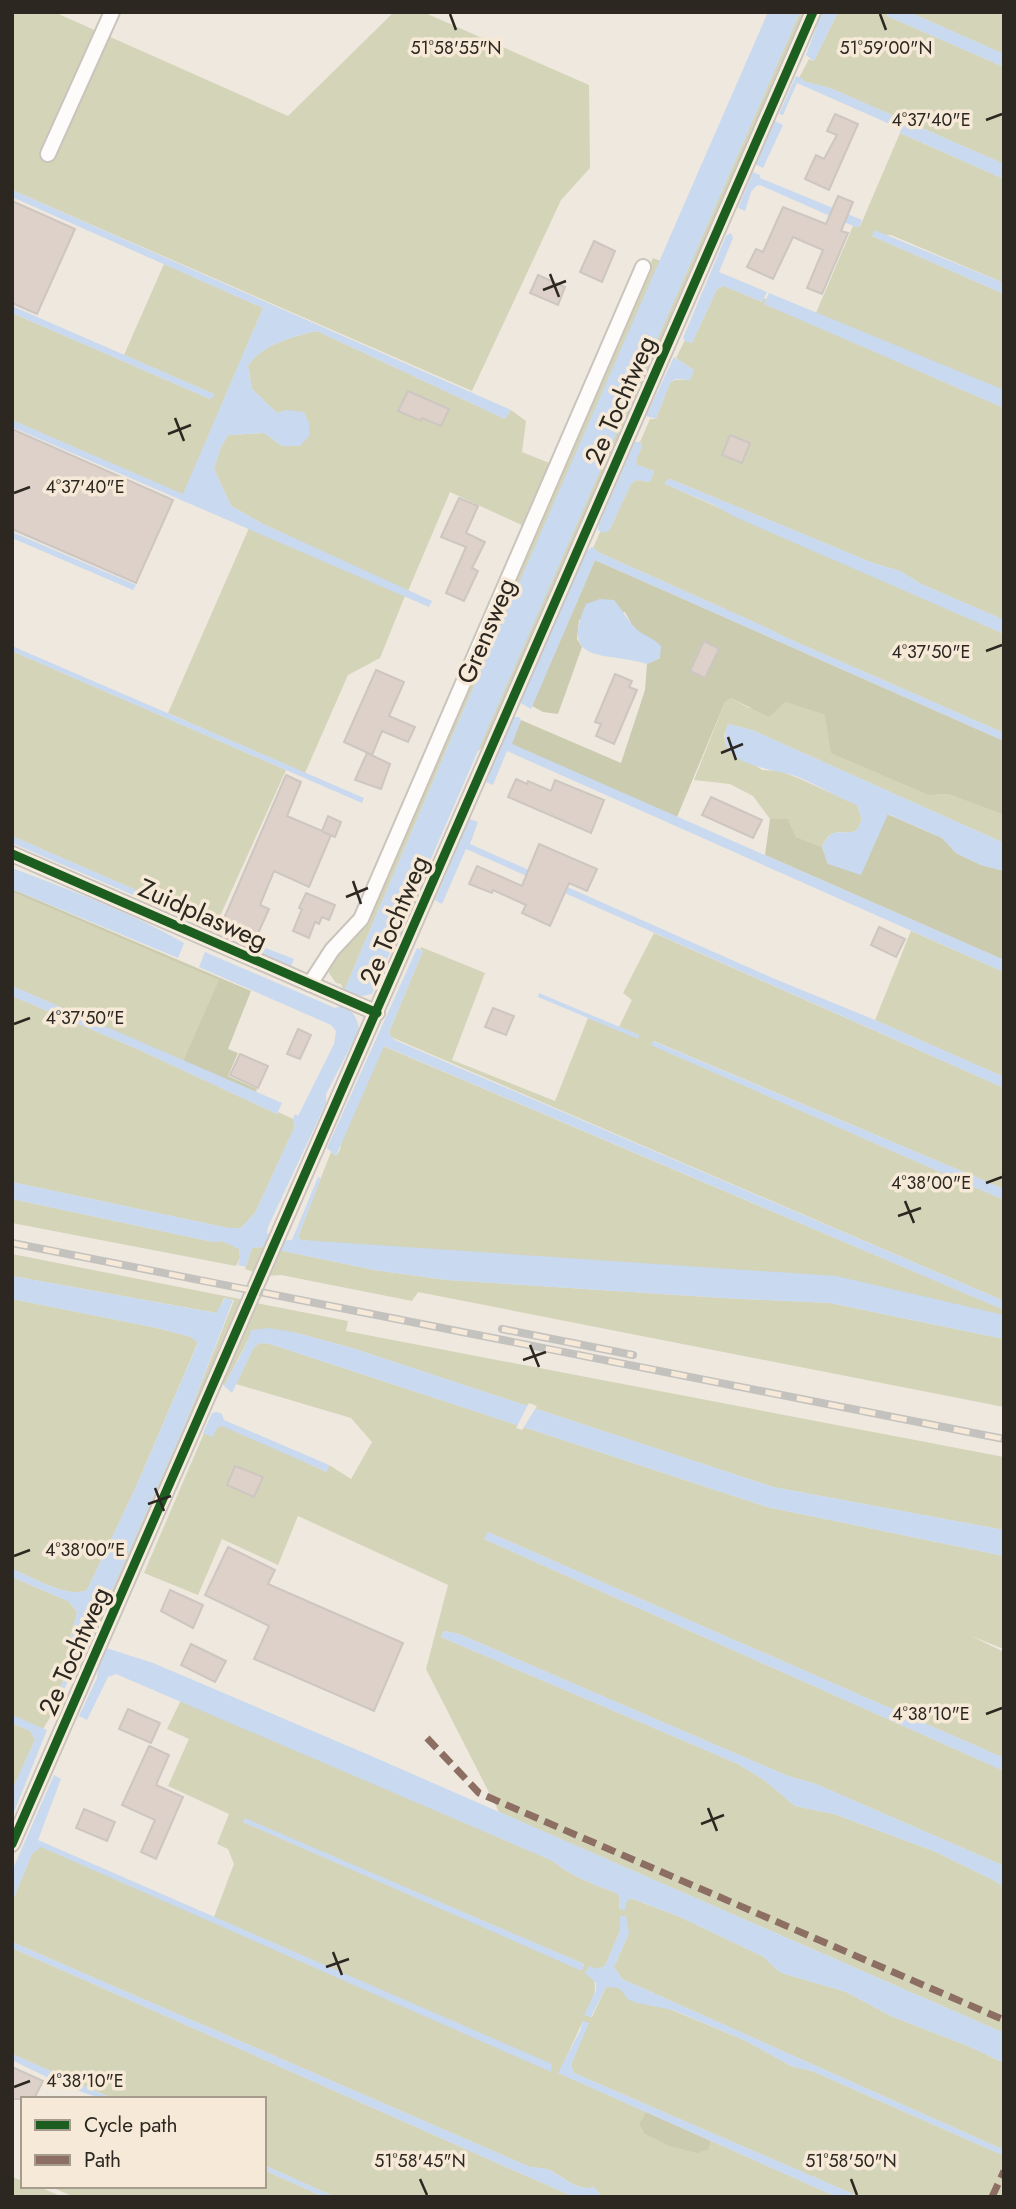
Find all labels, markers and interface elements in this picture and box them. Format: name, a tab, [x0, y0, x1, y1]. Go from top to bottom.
text: 51°58'55"N	[411, 35, 502, 61]
text: 51°59'00"N	[840, 35, 932, 61]
text: 4°37'40"E	[891, 107, 971, 133]
street label: 2e Tochtweg	[575, 329, 665, 471]
text: 4°37'40"E	[45, 474, 125, 500]
street label: Grensweg	[447, 572, 525, 690]
text: 4°37'50"E	[892, 639, 970, 665]
street label: 2e Tochtweg	[350, 849, 438, 991]
street label: Zuidplasweg	[132, 869, 274, 959]
text: 4°37'50"E	[46, 1005, 124, 1031]
text: 4°38'00"E	[891, 1170, 971, 1196]
text: 4°38'00"E	[45, 1537, 125, 1563]
street label: 2e Tochtweg	[29, 1580, 119, 1722]
text: 4°38'10"E	[892, 1701, 970, 1727]
text: 4°38'10"E	[46, 2068, 124, 2094]
legend	[21, 2097, 266, 2188]
text: Cycle path	[84, 2110, 177, 2140]
text: Path	[84, 2145, 121, 2175]
text: 51°58'45"N	[374, 2148, 466, 2174]
text: 51°58'50"N	[805, 2148, 897, 2174]

